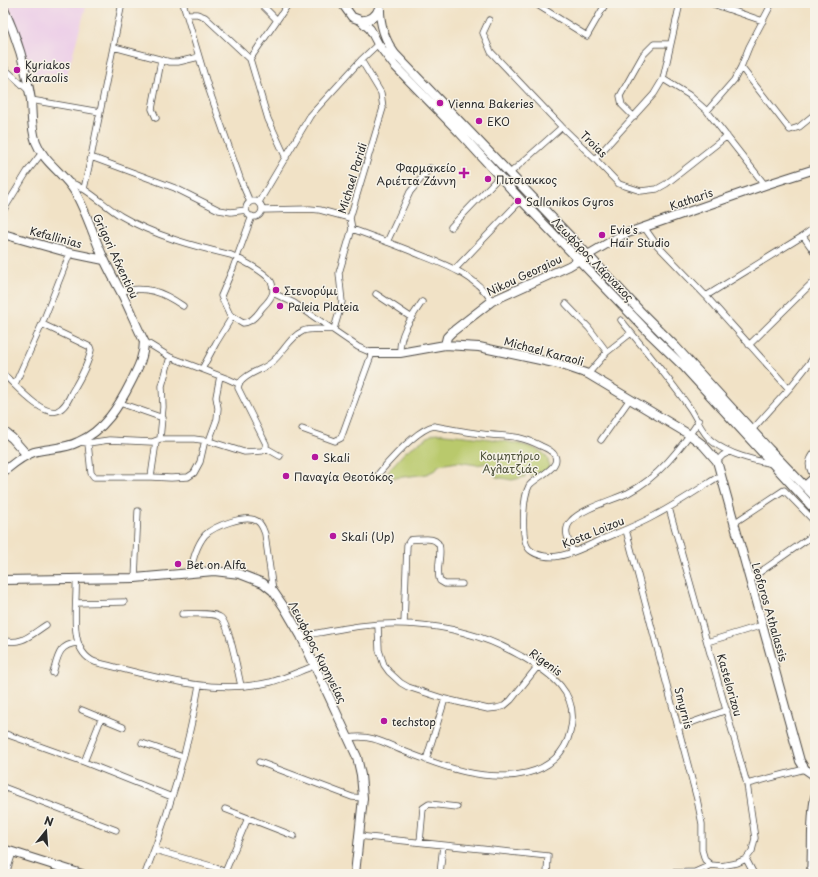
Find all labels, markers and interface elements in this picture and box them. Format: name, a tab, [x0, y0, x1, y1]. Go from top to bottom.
place label: Kyriakos Karaolis	[25, 56, 70, 86]
marker: Kyriakos Karaolis	[12, 65, 22, 75]
place label: Vienna Bakeries	[448, 95, 534, 112]
marker: Vienna Bakeries	[435, 98, 445, 108]
place label: EKO	[487, 113, 510, 130]
marker: EKO	[474, 116, 484, 126]
street label: Troias	[576, 127, 612, 161]
street label: Michael Paridi	[333, 140, 371, 216]
place label: Φαρμακείο Αριέττα Ζάννη	[377, 159, 456, 189]
marker: Φαρμακείο Αριέττα Ζάννη	[459, 168, 469, 178]
place label: Πιτσιακκος	[496, 171, 557, 188]
marker: Πιτσιακκος	[483, 174, 493, 184]
street label: Katharis	[667, 184, 715, 214]
place label: Sallonikos Gyros	[526, 193, 614, 210]
marker: Sallonikos Gyros	[513, 196, 523, 206]
street label: Grigori Afxentiou	[89, 211, 143, 301]
street label: Λεωφόρος Λάρνακος	[548, 213, 638, 305]
place label: Evie's Hair Studio	[610, 221, 670, 251]
street label: Kefallinias	[28, 222, 84, 252]
marker: Evie's Hair Studio	[597, 230, 607, 240]
street label: Nikou Georgiou	[484, 250, 564, 300]
place label: Στενορύμι	[284, 282, 338, 299]
marker: Στενορύμι	[271, 285, 281, 295]
place label: Paleia Plateia	[288, 298, 359, 315]
marker: Paleia Plateia	[275, 301, 285, 311]
street label: Michael Karaoli	[502, 332, 586, 370]
park label: Κοιμητήριο Αγλατζιάς	[480, 447, 540, 477]
place label: Skali	[323, 449, 350, 466]
marker: Skali	[310, 452, 320, 462]
place label: Παναγία Θεοτόκος	[294, 468, 394, 485]
marker: Παναγία Θεοτόκος	[281, 471, 291, 481]
street label: Kosta Loizou	[559, 512, 627, 552]
place label: Skali (Up)	[341, 528, 395, 545]
marker: Skali (Up)	[328, 531, 338, 541]
place label: Bet on Alfa	[186, 556, 246, 573]
marker: Bet on Alfa	[173, 559, 183, 569]
street label: Leoforos Athalassis	[748, 560, 792, 664]
street label: Λεωφόρος Κυρηνείας	[285, 598, 351, 706]
street label: Rigenis	[526, 644, 566, 680]
street label: Kastelorizou	[713, 652, 747, 718]
street label: Smyrnis	[670, 685, 698, 731]
place label: techstop	[392, 713, 436, 730]
marker: techstop	[379, 716, 389, 726]
north arrow	[26, 811, 66, 851]
text: N	[42, 812, 56, 830]

